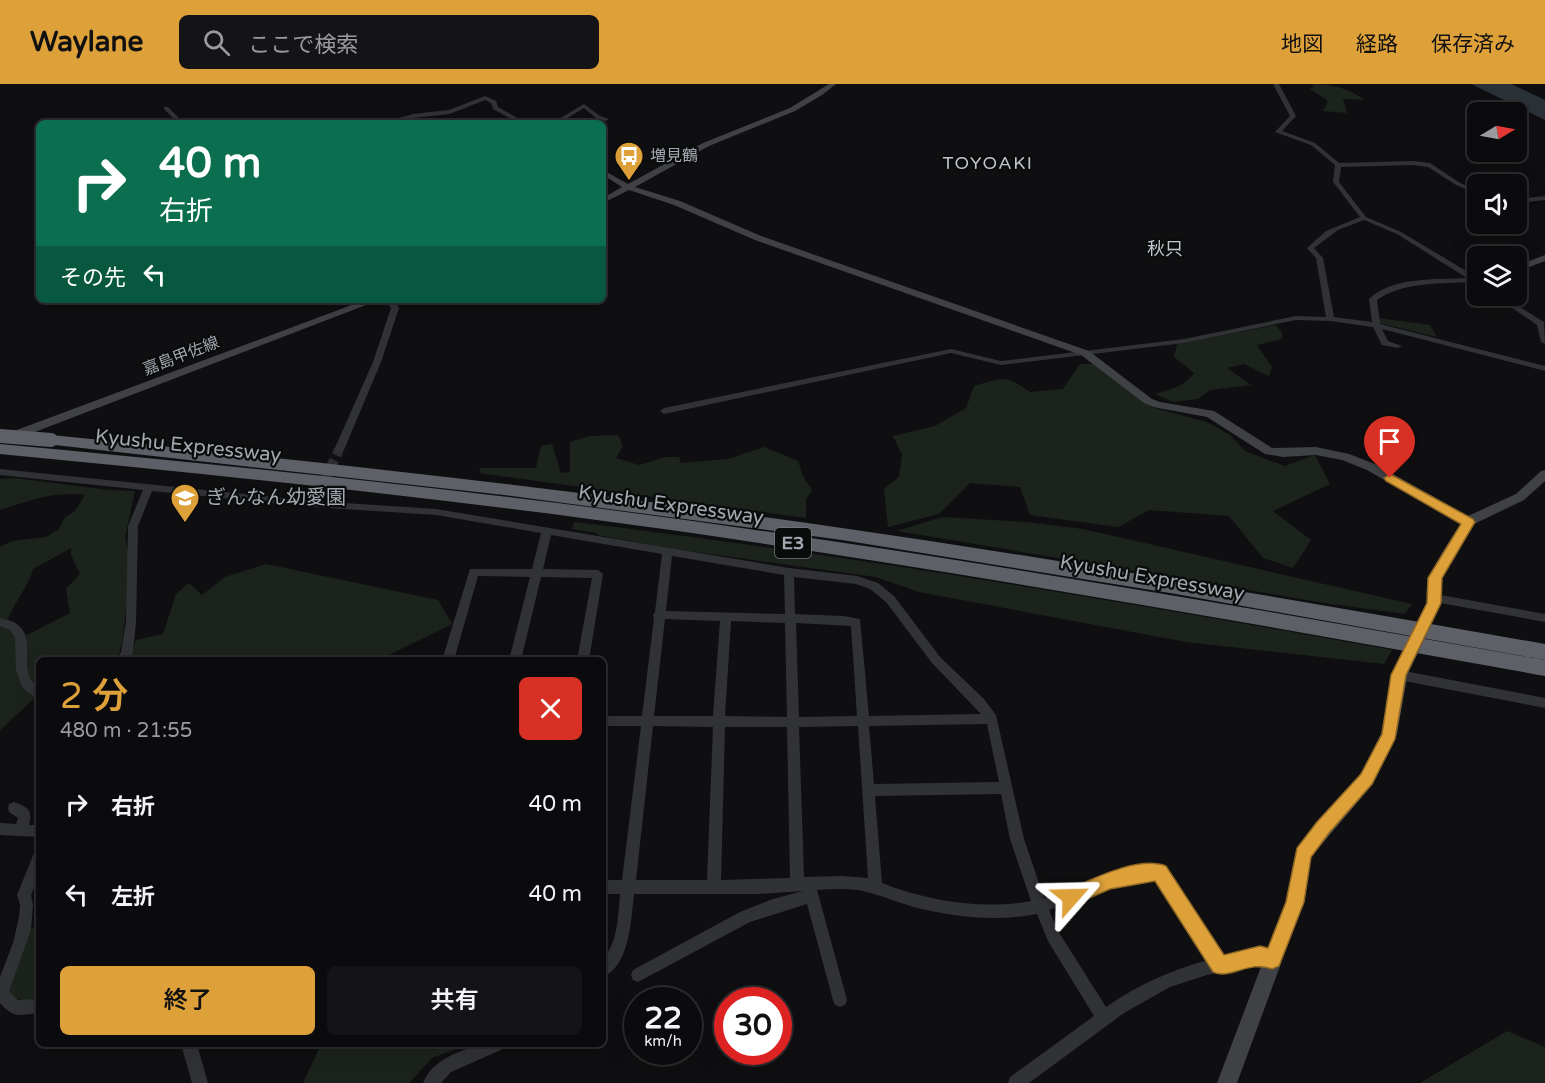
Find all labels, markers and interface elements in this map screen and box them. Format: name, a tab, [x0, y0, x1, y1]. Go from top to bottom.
search box	[179, 15, 599, 69]
text: Waylane	[30, 25, 143, 59]
icon: search	[200, 26, 233, 59]
text: ここで検索	[248, 32, 358, 58]
text: 地図	[1281, 32, 1323, 57]
text: 経路	[1356, 32, 1398, 57]
text: 保存済み	[1431, 32, 1515, 57]
north arrow	[1467, 102, 1527, 162]
map controls	[1467, 102, 1527, 306]
text: 40 m	[159, 138, 261, 189]
bus stop icon: 増見鶴	[613, 140, 645, 182]
icon: right	[60, 144, 138, 222]
place label: 増見鶴	[650, 146, 698, 166]
district label: TOYOAKI	[943, 152, 1033, 174]
button: sound	[1467, 174, 1527, 234]
text: 右折	[159, 195, 213, 228]
district label: 秋只	[1147, 238, 1183, 260]
button: layers	[1467, 246, 1527, 306]
icon: left	[138, 258, 171, 291]
text: その先	[60, 265, 126, 291]
street label: 嘉島甲佐線	[140, 332, 222, 380]
pin	[1364, 416, 1415, 478]
street label: Kyushu Expressway	[94, 424, 282, 468]
icon: arrive	[1373, 425, 1406, 458]
street label: Kyushu Expressway	[577, 480, 765, 530]
school or university icon: ぎんなん幼愛園	[169, 482, 201, 524]
place label: ぎんなん幼愛園	[206, 486, 346, 510]
road number: E3	[775, 528, 811, 558]
street label: Kyushu Expressway	[1058, 550, 1246, 606]
text: 2 分	[60, 675, 128, 718]
button: close	[519, 677, 582, 740]
text: 480 m · 21:55	[60, 719, 192, 743]
icon: right	[60, 788, 93, 821]
text: 40 m	[528, 791, 582, 817]
text: 右折	[111, 794, 155, 820]
position arrow	[1039, 865, 1103, 929]
icon: left	[60, 878, 93, 911]
text: 40 m	[528, 881, 582, 907]
text: 左折	[111, 884, 155, 910]
button: 終了	[60, 966, 315, 1035]
button: 共有	[327, 966, 582, 1035]
speed limit sign: 30	[714, 987, 792, 1065]
text: 22	[644, 1000, 682, 1037]
text: km/h	[644, 1032, 682, 1050]

